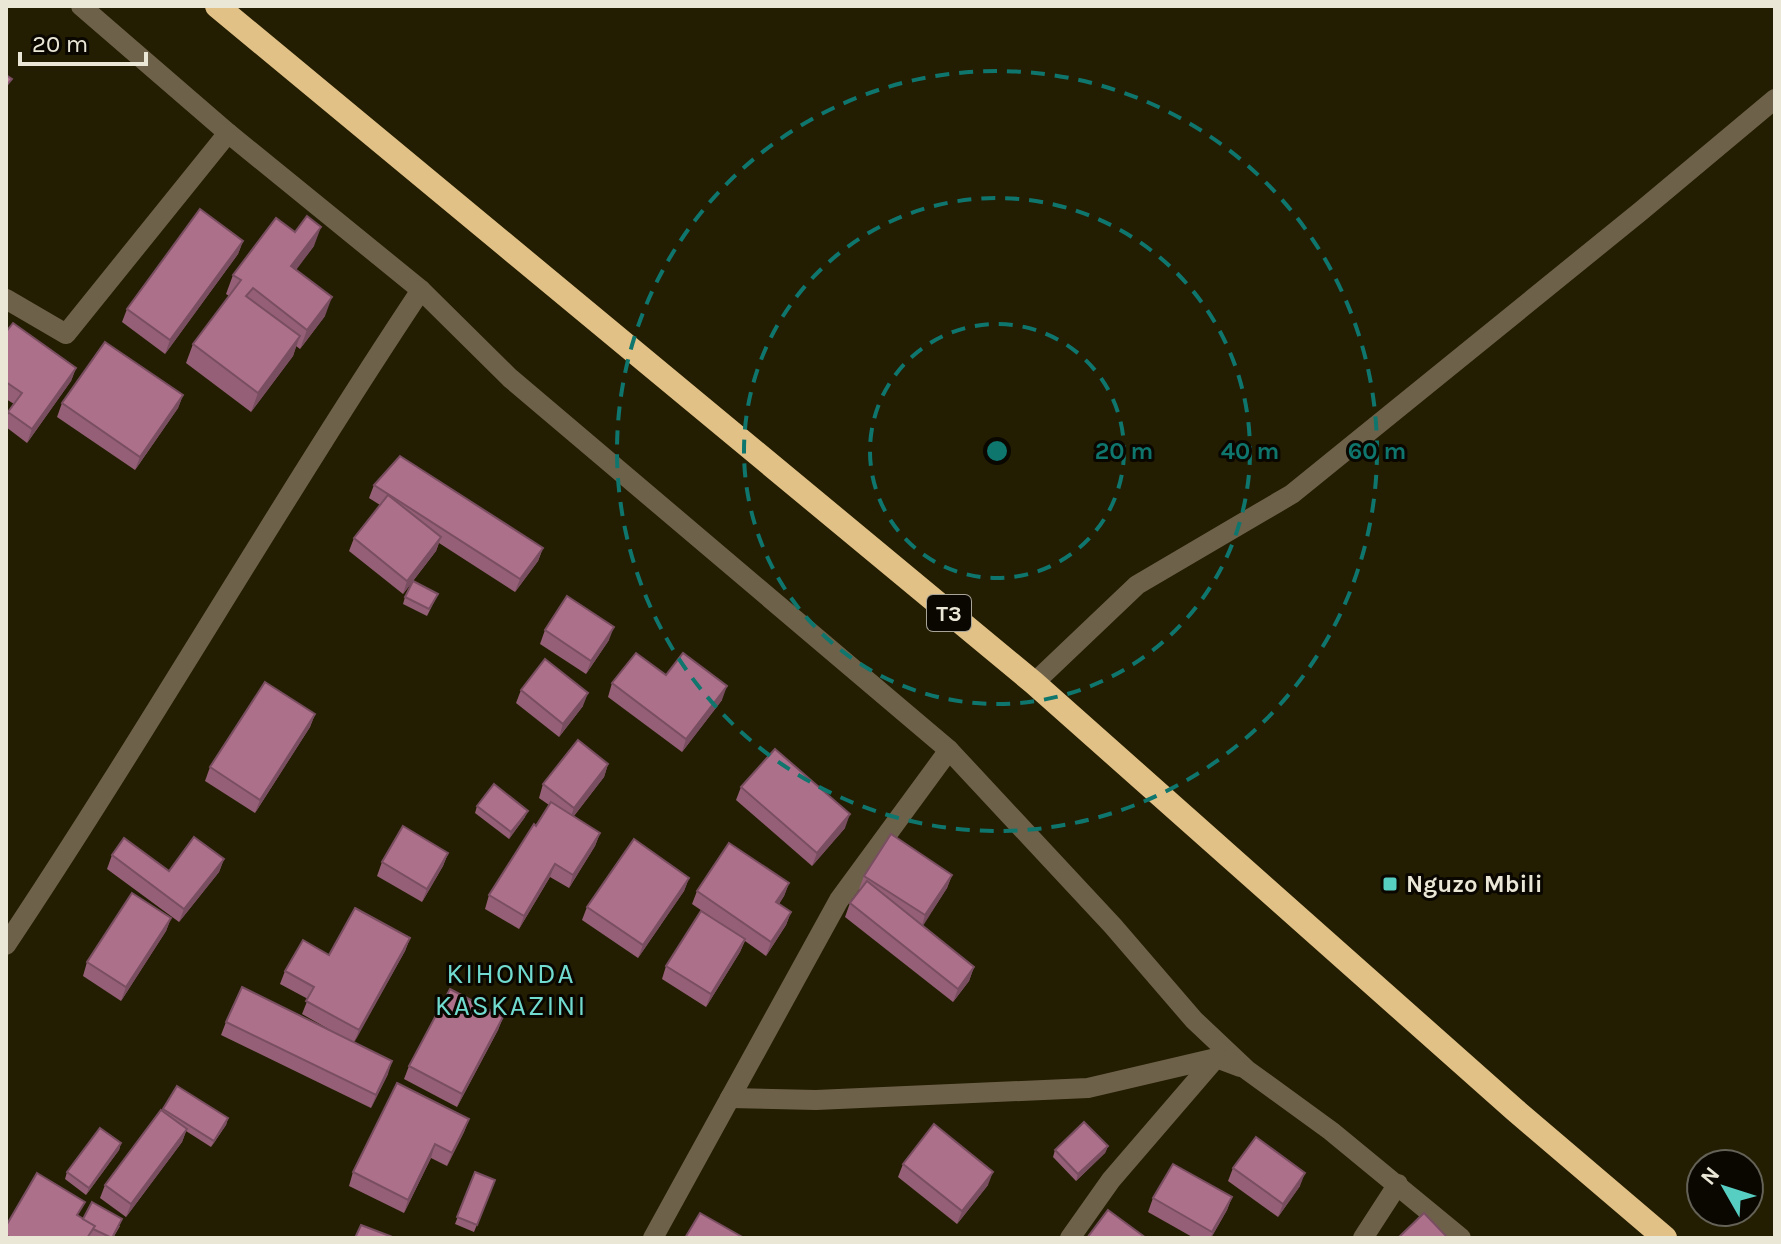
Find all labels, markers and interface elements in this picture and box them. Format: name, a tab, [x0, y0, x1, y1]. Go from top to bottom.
scale bar	[20, 16, 146, 66]
text: 20 m	[32, 30, 88, 58]
centre of rings	[983, 437, 1011, 465]
text: 20 m	[1095, 437, 1153, 465]
text: 40 m	[1221, 437, 1279, 465]
text: 60 m	[1348, 437, 1406, 465]
road number: T3	[927, 595, 971, 631]
place label: Nguzo Mbili	[1406, 870, 1543, 898]
marker: Nguzo Mbili	[1381, 875, 1399, 893]
district label: KIHONDA KASKAZINI	[435, 957, 587, 1022]
north arrow	[1685, 1148, 1765, 1228]
text: N	[1695, 1162, 1725, 1190]

